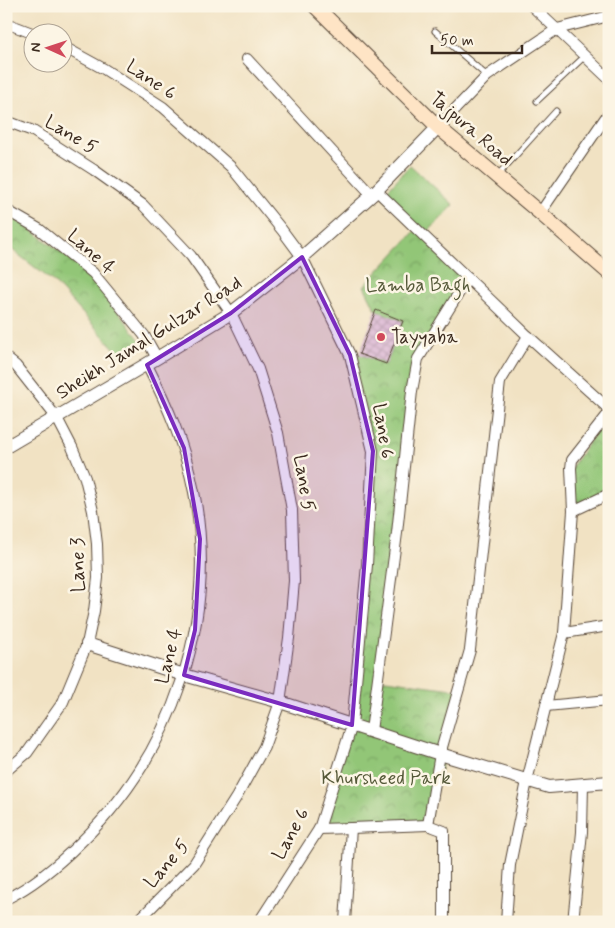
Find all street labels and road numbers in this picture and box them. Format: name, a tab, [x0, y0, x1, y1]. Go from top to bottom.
street label: Lane 6	[121, 54, 181, 106]
street label: Tajpura Road	[424, 86, 518, 173]
street label: Lane 5	[40, 110, 102, 160]
street label: Lane 4	[61, 224, 121, 280]
street label: Sheikh Jamal Gulzar Road	[51, 271, 247, 405]
street label: Lane 6	[366, 402, 400, 460]
street label: Lane 5	[287, 453, 321, 513]
street label: Lane 3	[66, 537, 91, 592]
street label: Lane 4	[150, 625, 188, 687]
street label: Lane 6	[267, 804, 315, 864]
street label: Lane 5	[139, 834, 195, 894]

